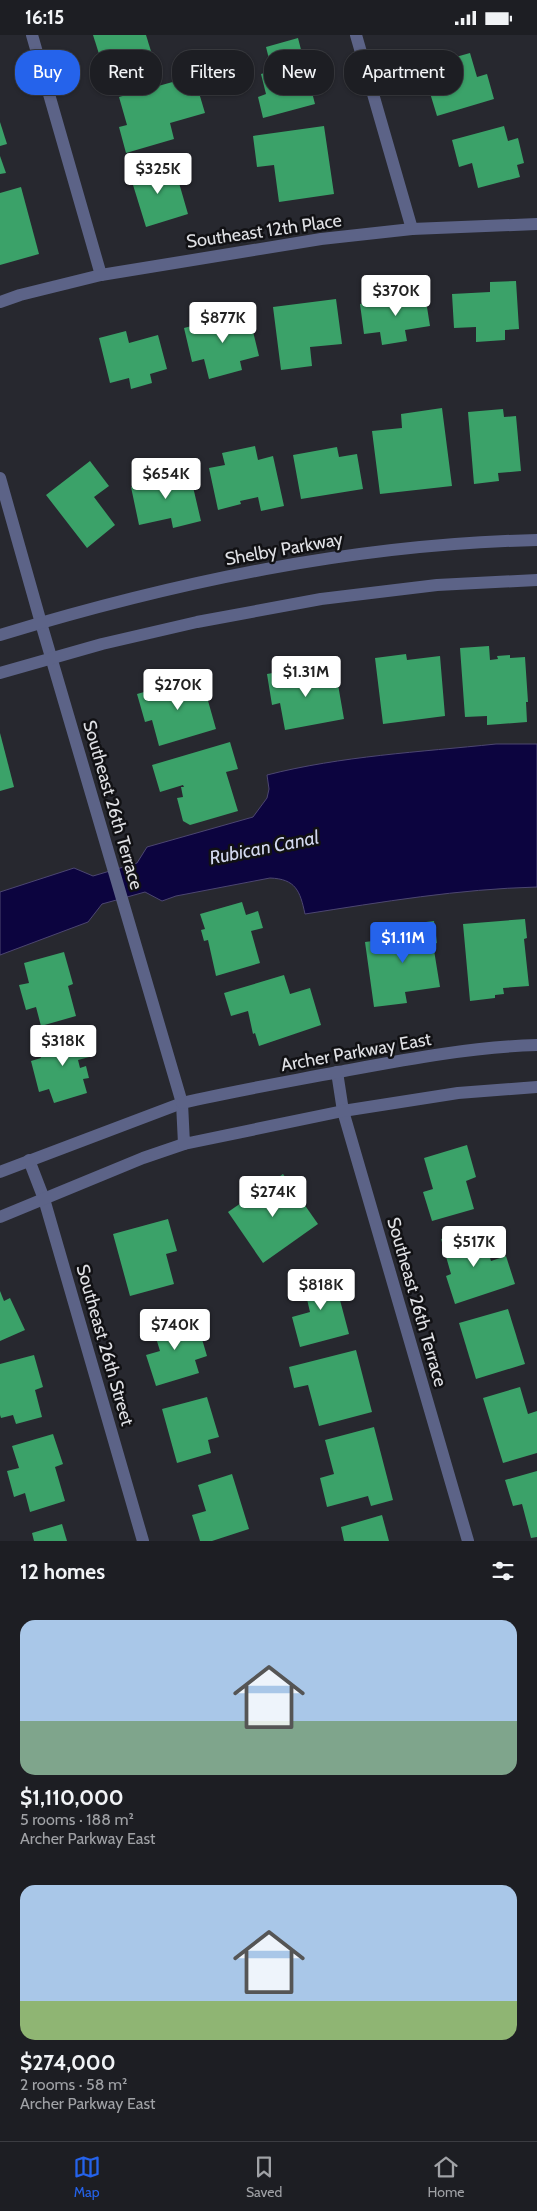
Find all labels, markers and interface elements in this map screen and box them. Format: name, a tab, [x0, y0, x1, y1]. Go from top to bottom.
text: 16:15	[25, 6, 64, 29]
chip: Buy	[15, 50, 80, 95]
chip: Rent	[90, 50, 162, 95]
chip: Filters	[172, 50, 254, 95]
chip: New	[264, 50, 334, 95]
chip: Apartment	[344, 50, 463, 95]
pin: $325K	[123, 153, 193, 195]
text: $325K	[136, 159, 181, 178]
street label: Southeast 12th Place	[185, 209, 343, 253]
pin: $370K	[361, 275, 431, 317]
text: $370K	[372, 281, 420, 300]
pin: $877K	[188, 301, 258, 344]
text: $877K	[200, 308, 246, 327]
pin: $654K	[131, 457, 201, 500]
text: $654K	[143, 464, 189, 483]
street label: Shelby Parkway	[223, 528, 345, 570]
pin: $1.31M	[265, 655, 347, 698]
text: $1.31M	[283, 662, 329, 681]
pin: $270K	[143, 669, 213, 711]
text: $270K	[154, 675, 202, 694]
street label: Southeast 26th Terrace	[78, 718, 148, 892]
water label: Rubican Canal	[207, 825, 321, 869]
pin: $1.11M	[362, 921, 444, 964]
text: $1.11M	[381, 928, 425, 947]
pin: $318K	[28, 1025, 98, 1067]
street label: Archer Parkway East	[279, 1028, 433, 1076]
text: $318K	[41, 1031, 85, 1050]
pin: $274K	[238, 1175, 308, 1218]
text: $274K	[250, 1182, 296, 1201]
street label: Southeast 26th Terrace	[382, 1215, 452, 1389]
pin: $517K	[439, 1225, 509, 1268]
text: $517K	[453, 1232, 495, 1251]
street label: Southeast 26th Street	[71, 1262, 139, 1428]
pin: $818K	[286, 1269, 356, 1311]
text: $818K	[299, 1275, 343, 1294]
pin: $740K	[140, 1309, 210, 1351]
text: $740K	[151, 1315, 199, 1334]
icon: filters	[489, 1557, 517, 1585]
text: 12 homes	[20, 1559, 105, 1584]
icon: home	[224, 1652, 314, 1742]
text: $1,110,000	[20, 1785, 124, 1810]
text: 5 rooms · 188 m²	[20, 1810, 134, 1829]
text: Archer Parkway East	[20, 1829, 155, 1848]
icon: home	[224, 1917, 314, 2007]
text: $274,000	[20, 2050, 116, 2075]
text: 2 rooms · 58 m²	[20, 2075, 127, 2094]
text: Archer Parkway East	[20, 2094, 155, 2113]
tab: Map	[73, 2153, 101, 2201]
tab: Saved	[246, 2153, 282, 2201]
tab: Home	[428, 2153, 464, 2201]

